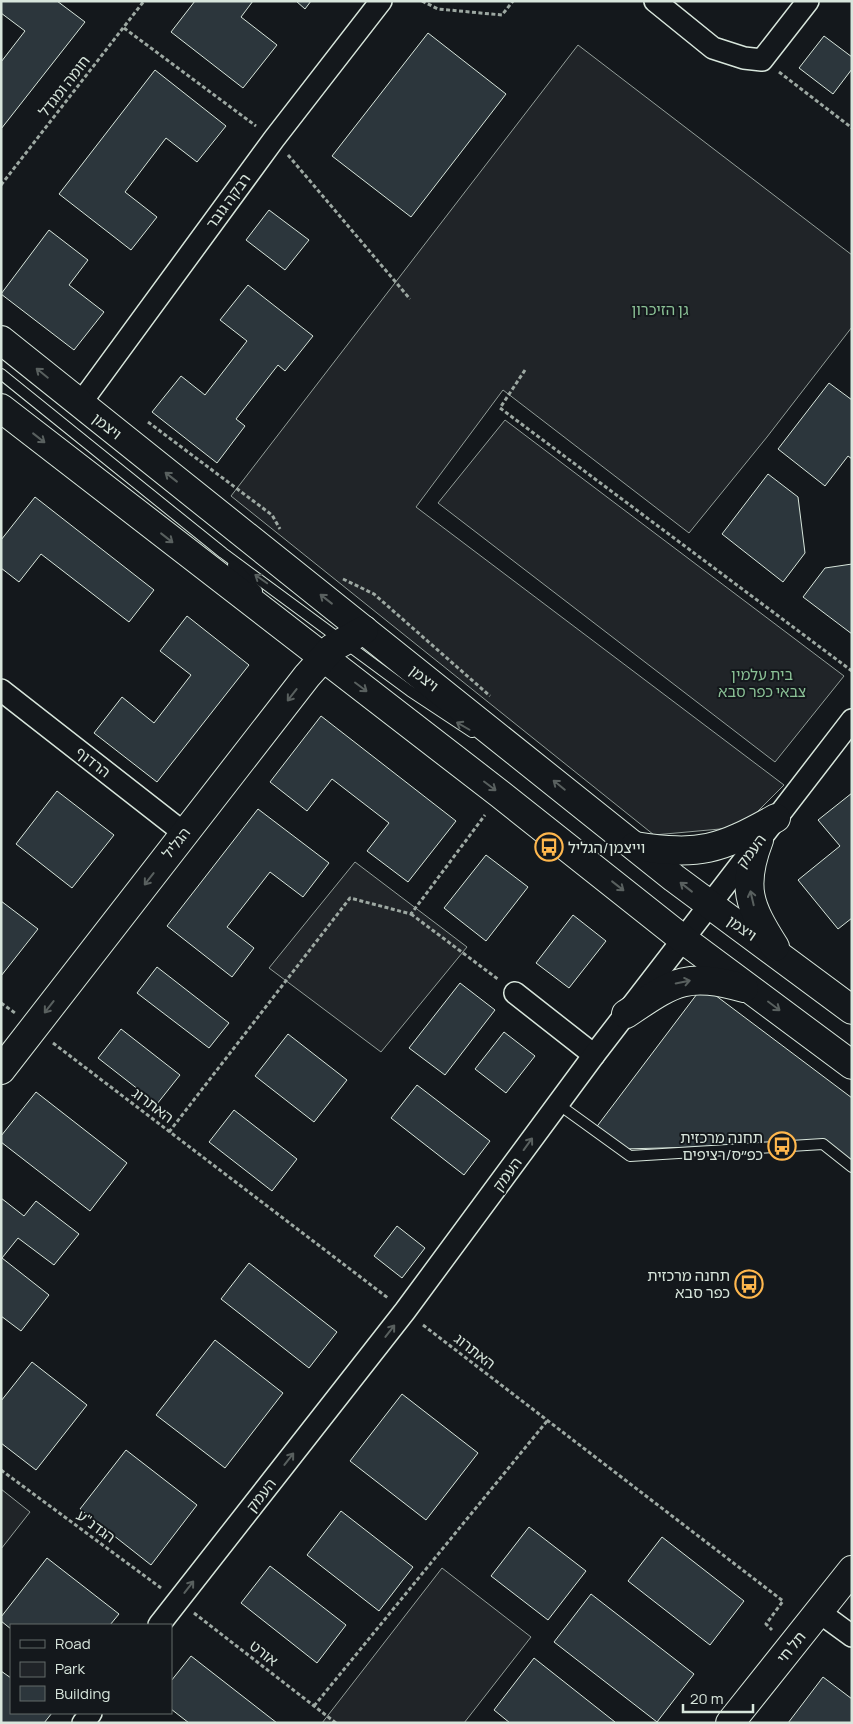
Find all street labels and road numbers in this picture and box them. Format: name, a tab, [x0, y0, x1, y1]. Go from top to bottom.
street label: חומה ומגדל	[33, 51, 95, 121]
street label: רבקה גובר	[201, 169, 255, 233]
street label: ויצמן	[88, 408, 126, 444]
street label: ויצמן	[405, 660, 443, 696]
street label: הרדוף	[71, 742, 115, 782]
street label: הגליל	[157, 823, 195, 863]
street label: העמק	[731, 830, 771, 872]
street label: ויצמן	[723, 910, 761, 946]
street label: האתרוג	[128, 1082, 178, 1128]
street label: העמק	[487, 1153, 527, 1195]
street label: האתרוג	[450, 1328, 500, 1374]
street label: העמק	[241, 1474, 281, 1516]
street label: הגדנ"ע	[72, 1505, 120, 1547]
street label: תל חי	[772, 1627, 810, 1667]
street label: אורט	[245, 1635, 283, 1671]

